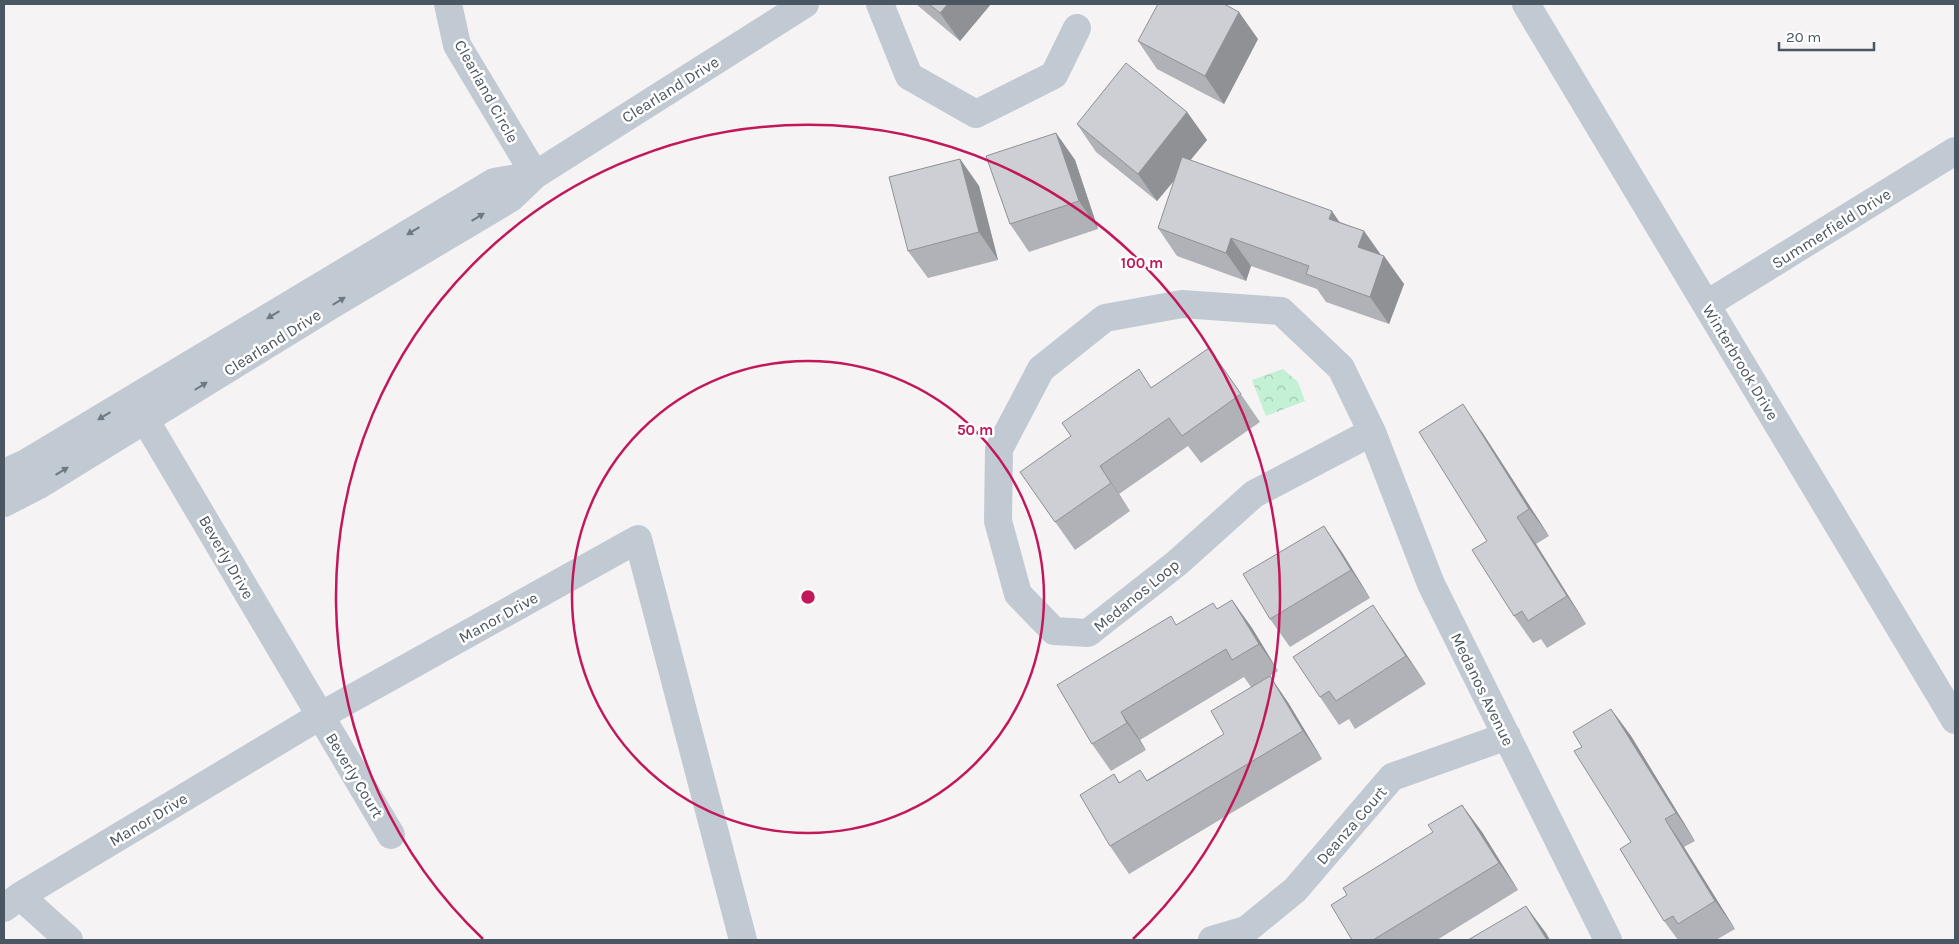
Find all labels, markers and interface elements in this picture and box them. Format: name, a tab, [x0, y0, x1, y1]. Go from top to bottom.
scale bar	[1779, 20, 1874, 52]
text: 20 m	[1786, 28, 1821, 46]
street label: Clearland Circle	[450, 37, 523, 146]
street label: Clearland Drive	[618, 52, 722, 127]
street label: Summerfield Drive	[1768, 184, 1894, 273]
one-way arrow	[472, 213, 485, 222]
one-way arrow	[406, 226, 419, 235]
text: 100 m	[1121, 254, 1163, 272]
one-way arrow	[332, 296, 345, 305]
street label: Winterbrook Drive	[1699, 301, 1783, 424]
street label: Clearland Drive	[220, 305, 324, 380]
one-way arrow	[267, 310, 280, 319]
one-way arrow	[194, 382, 207, 391]
one-way arrow	[98, 412, 111, 421]
text: 50 m	[957, 421, 993, 439]
one-way arrow	[55, 466, 68, 476]
street label: Beverly Drive	[195, 512, 258, 602]
street label: Medanos Loop	[1090, 555, 1183, 636]
street label: Manor Drive	[455, 588, 541, 647]
centre of rings	[799, 588, 817, 606]
street label: Medanos Avenue	[1447, 630, 1518, 749]
street label: Beverly Court	[322, 729, 387, 821]
street label: Deanza Court	[1312, 782, 1391, 868]
street label: Manor Drive	[106, 789, 191, 850]

